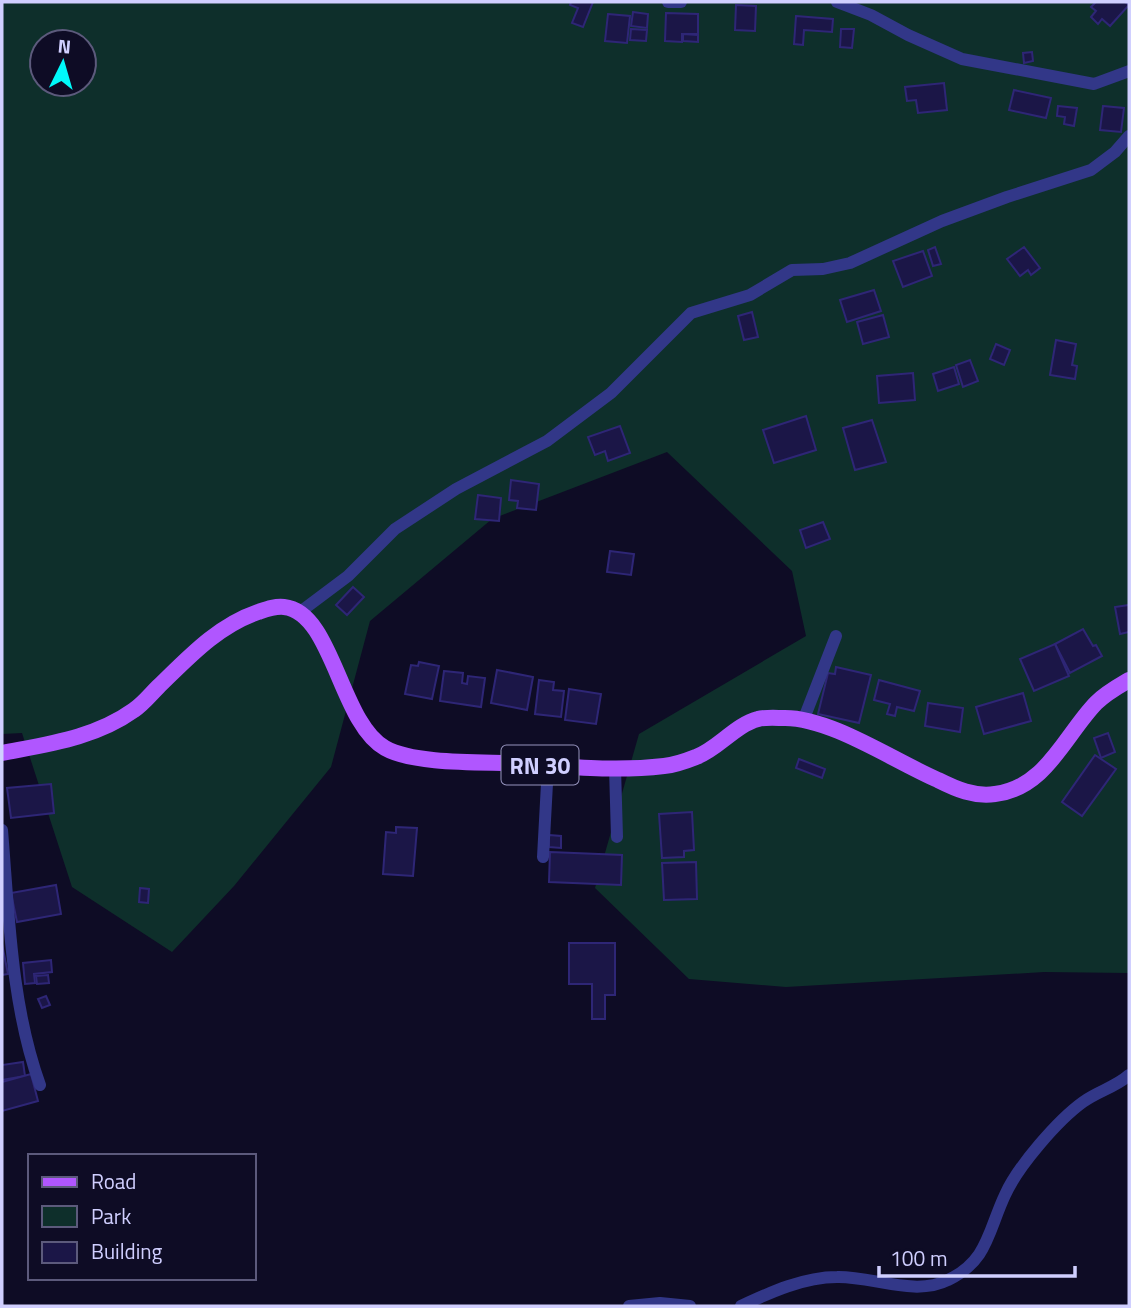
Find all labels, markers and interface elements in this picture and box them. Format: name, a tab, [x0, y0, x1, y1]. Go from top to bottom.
north arrow	[28, 28, 98, 98]
text: N	[57, 31, 72, 61]
road number: RN 30	[502, 746, 578, 785]
legend	[28, 1154, 256, 1280]
text: Road	[91, 1165, 136, 1197]
text: Park	[91, 1200, 131, 1232]
scale bar	[879, 1234, 1075, 1278]
text: Building	[91, 1235, 163, 1267]
text: 100 m	[890, 1242, 947, 1274]

